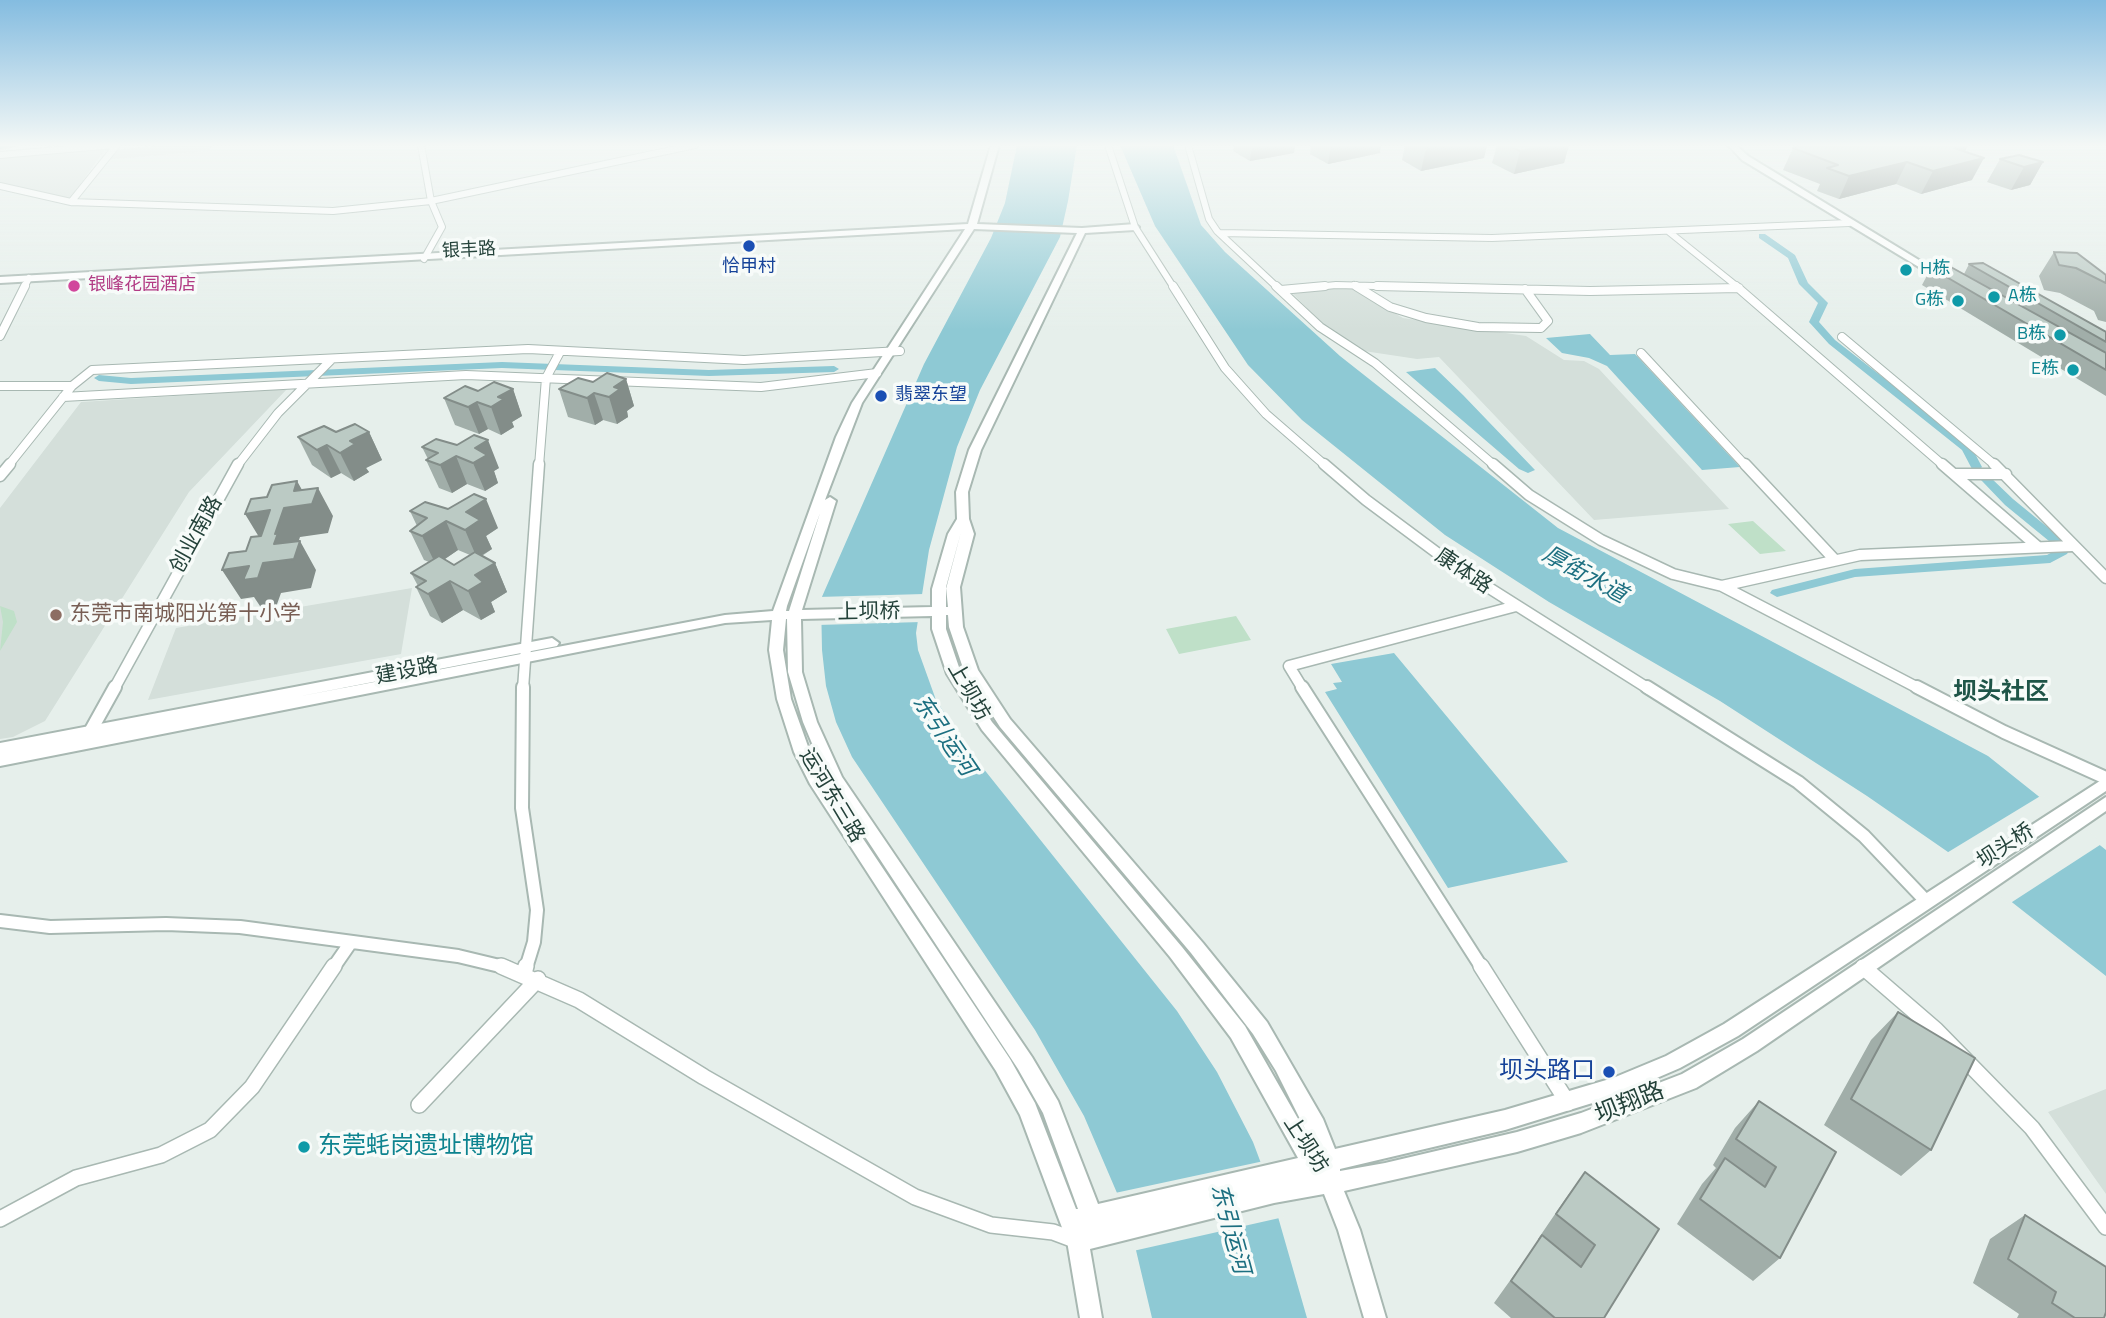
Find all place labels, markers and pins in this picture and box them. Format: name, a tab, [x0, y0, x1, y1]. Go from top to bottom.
marker: 恰甲村	[741, 238, 757, 254]
place label: 恰甲村	[722, 257, 776, 279]
place label: H栋	[1920, 259, 1950, 281]
marker: H栋	[1898, 262, 1914, 278]
place label: 银峰花园酒店	[88, 275, 196, 297]
marker: 银峰花园酒店	[66, 278, 82, 294]
place label: A栋	[2008, 286, 2037, 308]
marker: A栋	[1986, 289, 2002, 305]
place label: G栋	[1915, 290, 1944, 312]
marker: G栋	[1950, 293, 1966, 309]
place label: B栋	[2017, 324, 2046, 346]
marker: B栋	[2052, 327, 2068, 343]
place label: E栋	[2031, 359, 2059, 381]
marker: E栋	[2065, 362, 2081, 378]
place label: 翡翠东望	[895, 385, 967, 407]
marker: 翡翠东望	[873, 388, 889, 404]
place label: 东莞市南城阳光第十小学	[70, 602, 301, 628]
marker: 东莞市南城阳光第十小学	[48, 607, 64, 623]
place label: 坝头路口	[1499, 1058, 1595, 1086]
marker: 坝头路口	[1601, 1064, 1617, 1080]
place label: 东莞蚝岗遗址博物馆	[318, 1133, 534, 1161]
marker: 东莞蚝岗遗址博物馆	[296, 1139, 312, 1155]

